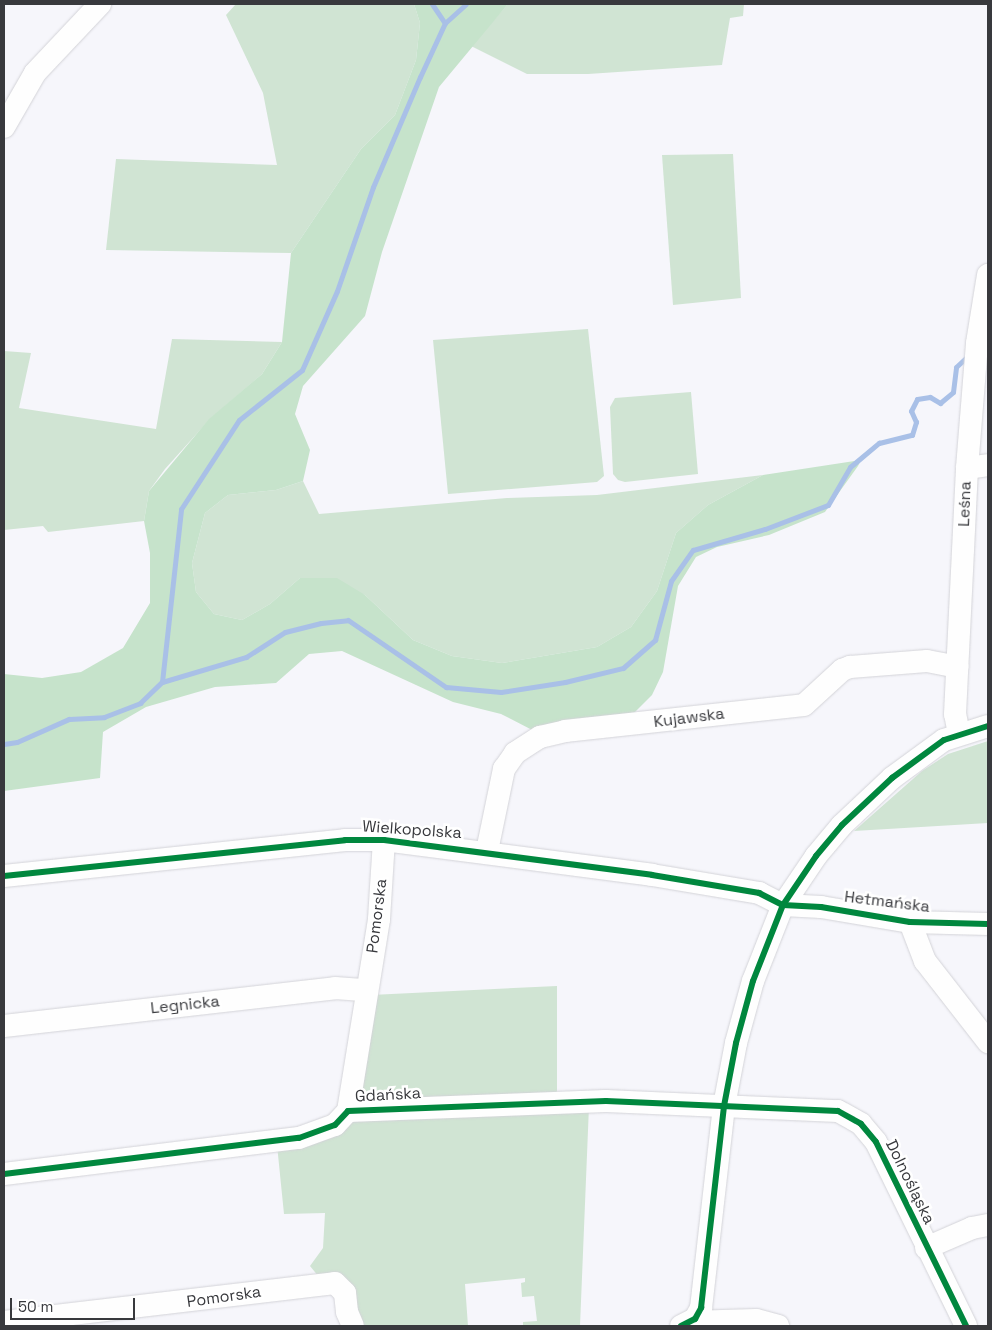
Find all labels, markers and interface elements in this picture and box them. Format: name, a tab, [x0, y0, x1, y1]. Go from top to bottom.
street label: Leśna	[955, 481, 975, 527]
street label: Kujawska	[653, 704, 725, 732]
street label: Wielkopolska	[362, 817, 462, 843]
street label: Pomorska	[363, 878, 391, 954]
street label: Hetmańska	[843, 887, 931, 917]
street label: Legnicka	[150, 992, 220, 1018]
street label: Gdańska	[355, 1084, 421, 1106]
street label: Dolnośląska	[881, 1137, 939, 1227]
street label: Pomorska	[186, 1282, 262, 1312]
scale bar	[12, 1288, 138, 1320]
text: 50 m	[18, 1297, 53, 1316]

